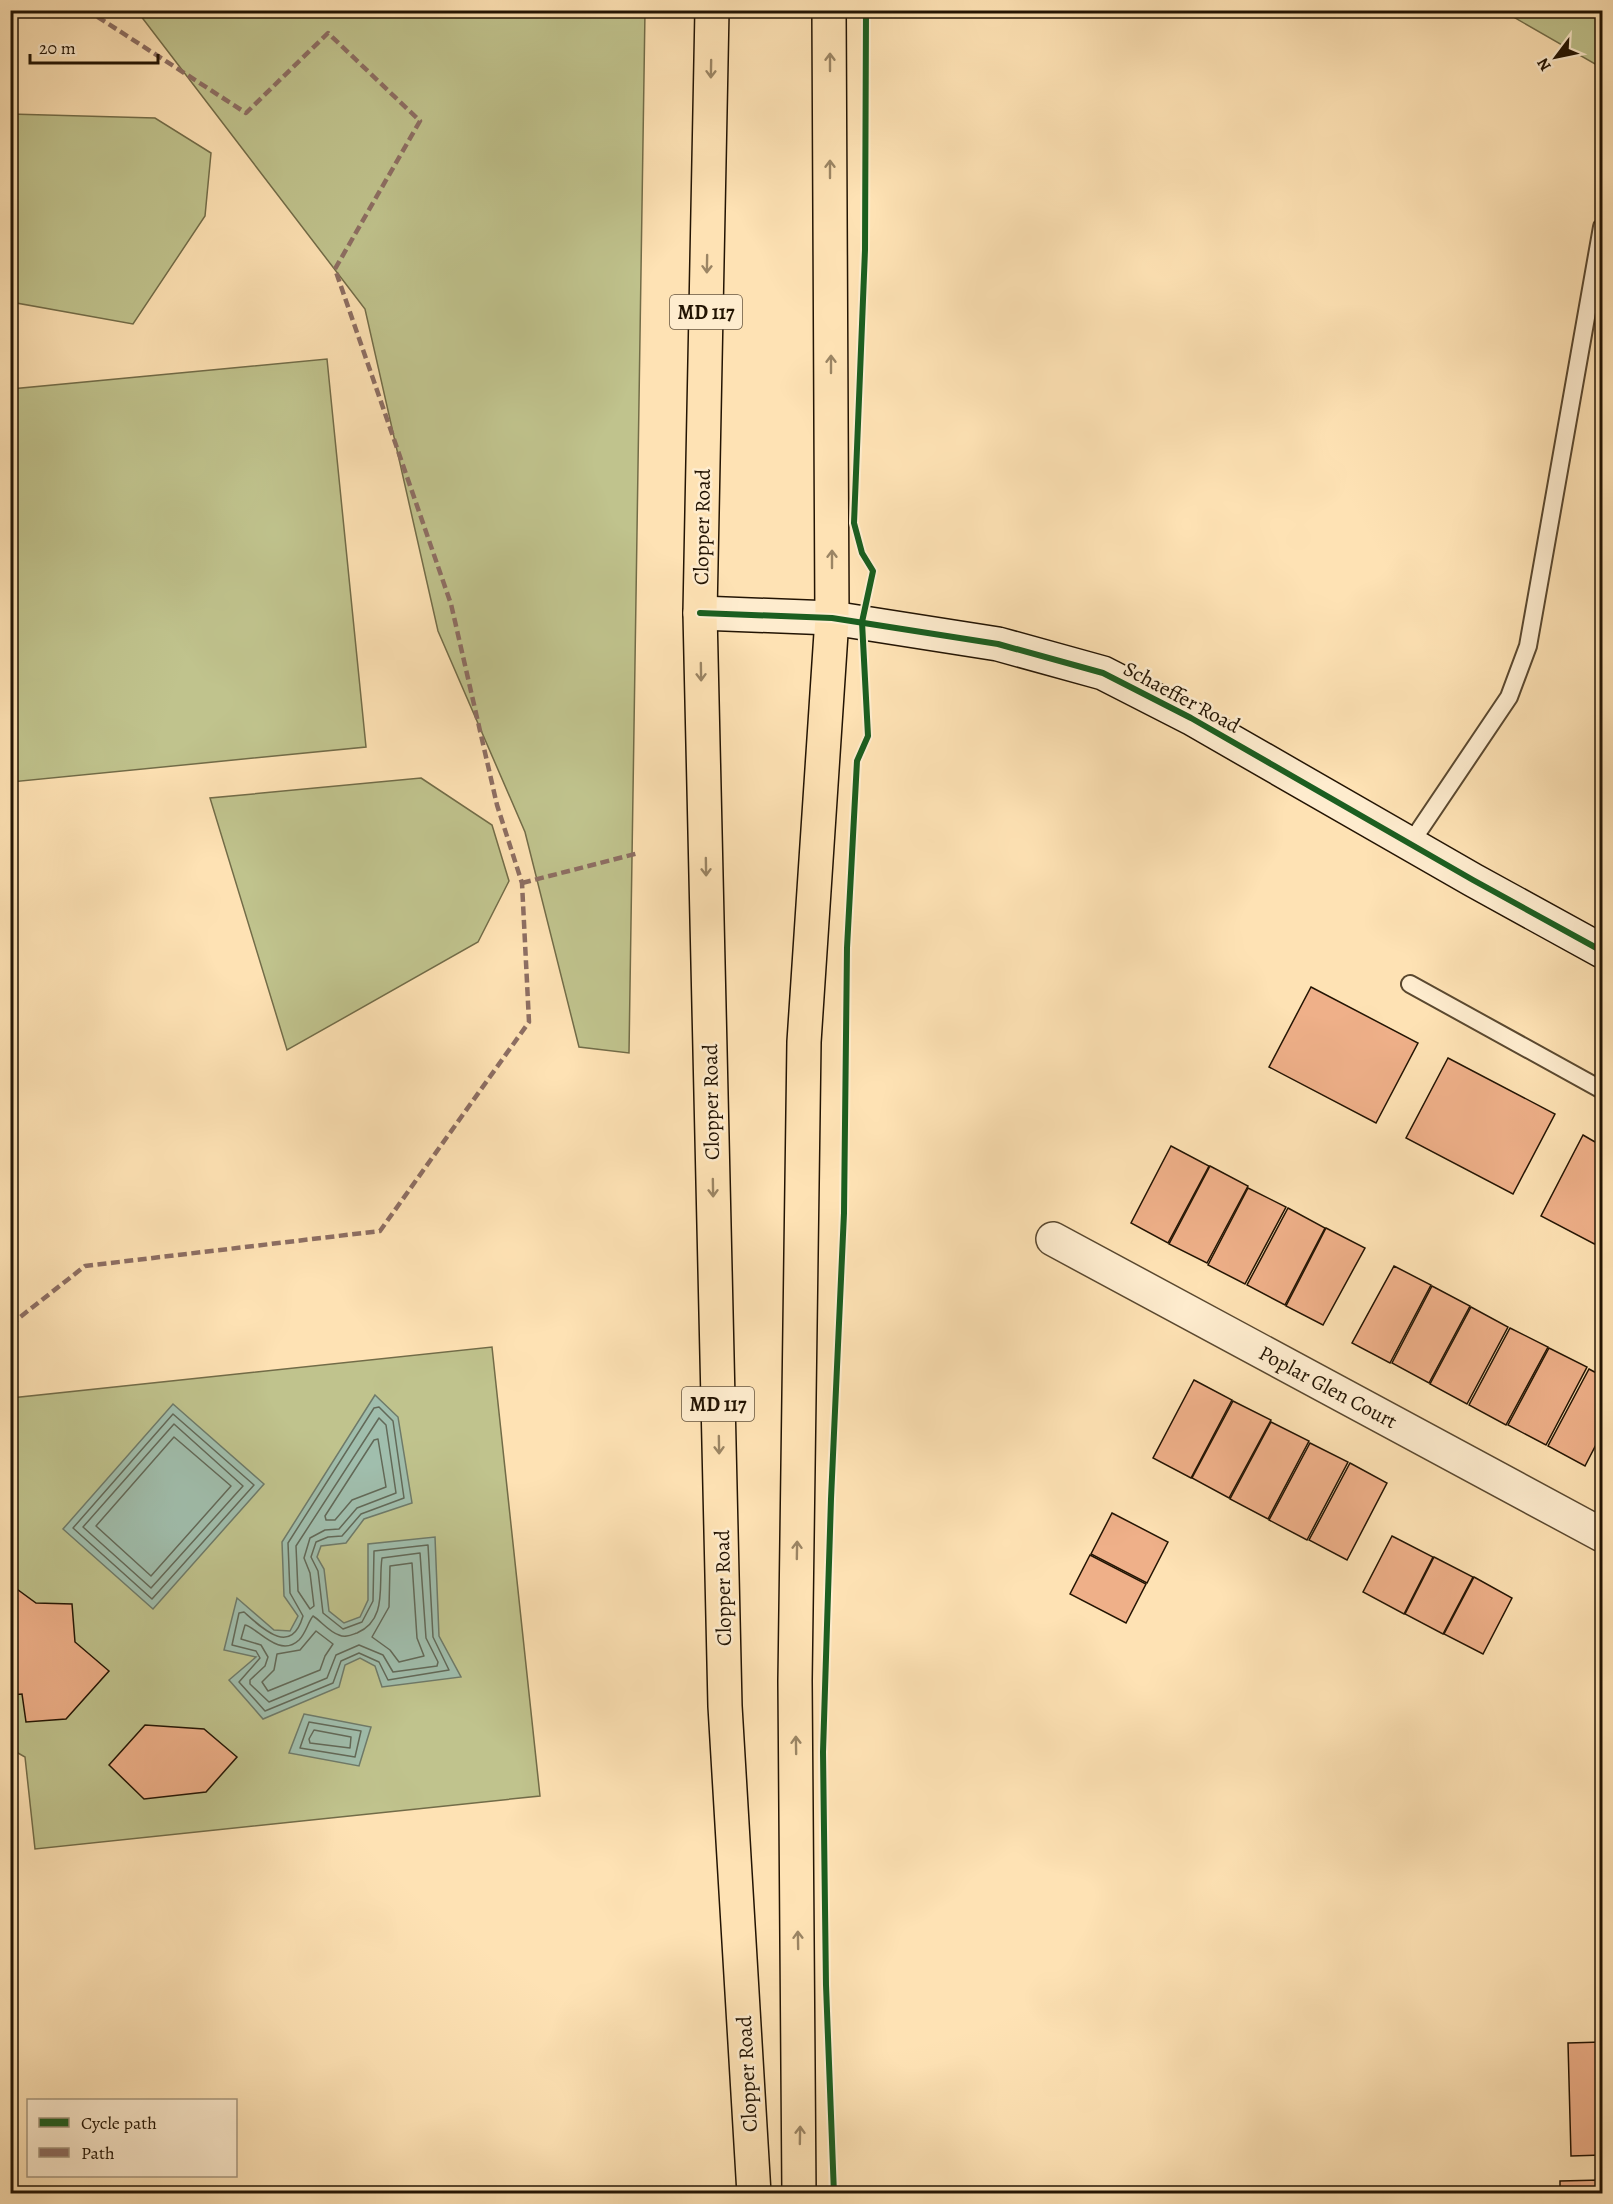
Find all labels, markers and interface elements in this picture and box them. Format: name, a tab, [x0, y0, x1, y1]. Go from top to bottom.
scale bar	[30, 27, 158, 65]
north arrow	[1526, 27, 1586, 87]
text: 20 m	[39, 36, 76, 60]
one-way arrow	[824, 53, 836, 73]
text: N	[1532, 53, 1557, 75]
one-way arrow	[705, 58, 717, 78]
one-way arrow	[824, 160, 836, 180]
one-way arrow	[701, 253, 713, 273]
road number: MD 117	[670, 295, 742, 329]
one-way arrow	[825, 355, 837, 375]
street label: Clopper Road	[687, 468, 717, 585]
one-way arrow	[826, 550, 838, 570]
street label: Schaeffer Road	[1119, 655, 1246, 740]
one-way arrow	[696, 661, 707, 681]
one-way arrow	[700, 856, 712, 876]
street label: Clopper Road	[696, 1043, 726, 1160]
one-way arrow	[708, 1177, 719, 1197]
street label: Poplar Glen Court	[1254, 1339, 1402, 1435]
road number: MD 117	[682, 1387, 754, 1421]
one-way arrow	[713, 1435, 725, 1455]
street label: Clopper Road	[708, 1529, 738, 1646]
one-way arrow	[791, 1541, 803, 1561]
one-way arrow	[790, 1736, 802, 1756]
one-way arrow	[792, 1931, 804, 1951]
street label: Clopper Road	[730, 2015, 764, 2133]
legend	[27, 2099, 237, 2177]
text: Cycle path	[81, 2111, 157, 2135]
one-way arrow	[794, 2126, 806, 2146]
text: Path	[81, 2141, 115, 2165]

